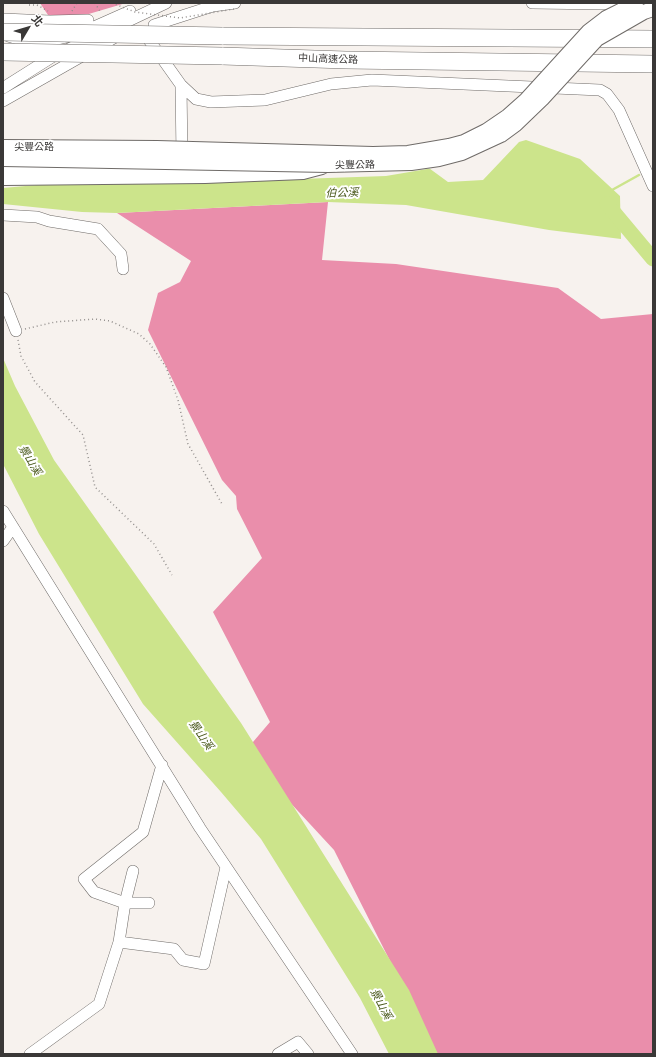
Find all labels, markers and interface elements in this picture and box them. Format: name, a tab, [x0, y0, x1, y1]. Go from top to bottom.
north arrow	[8, 8, 48, 48]
text: 北	[29, 13, 46, 29]
street label: 中山高速公路	[298, 52, 358, 66]
street label: 尖豐公路	[14, 141, 54, 153]
street label: 尖豐公路	[335, 159, 375, 171]
water label: 伯公溪	[325, 186, 359, 200]
water label: 景山溪	[16, 442, 44, 478]
water label: 景山溪	[186, 718, 216, 752]
water label: 景山溪	[367, 986, 395, 1022]

